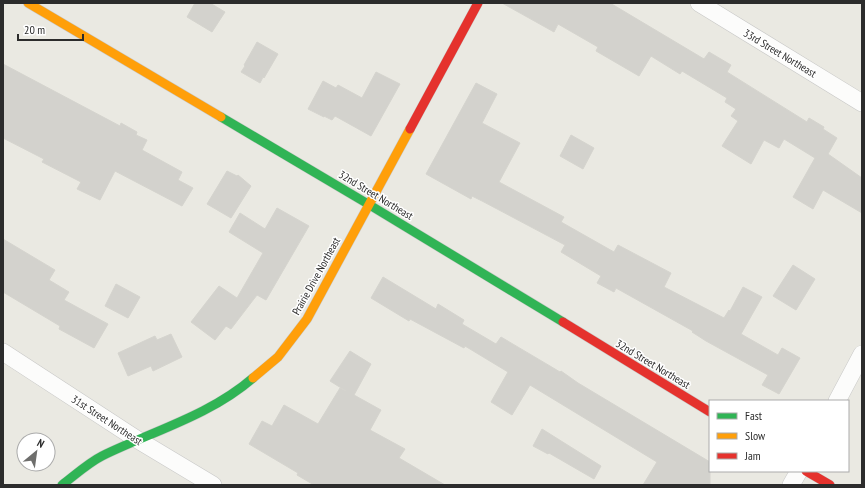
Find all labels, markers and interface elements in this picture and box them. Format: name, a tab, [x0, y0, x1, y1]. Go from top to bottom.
scale bar	[18, 16, 83, 42]
text: 20 m	[24, 22, 45, 37]
street label: 33rd Street Northeast	[741, 26, 819, 80]
street label: 32nd Street Northeast	[336, 167, 416, 223]
street label: Prairie Drive Northeast	[289, 235, 343, 317]
street label: 32nd Street Northeast	[613, 336, 693, 392]
street label: 31st Street Northeast	[69, 392, 145, 448]
legend	[709, 400, 849, 472]
text: Fast	[745, 408, 763, 423]
text: Slow	[745, 428, 766, 443]
north arrow	[16, 432, 56, 472]
text: N	[35, 436, 47, 451]
text: Jam	[744, 448, 761, 463]

